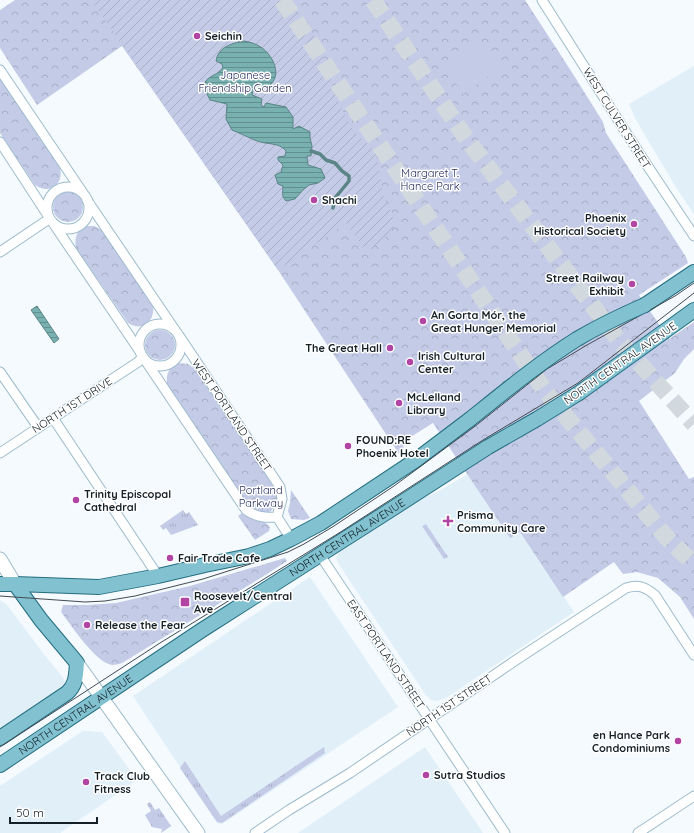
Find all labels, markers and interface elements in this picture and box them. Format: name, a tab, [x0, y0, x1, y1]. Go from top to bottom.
place label: Seichin	[205, 29, 242, 43]
marker: Seichin	[192, 31, 202, 41]
street label: WEST CULVER STREET	[580, 65, 654, 171]
park label: Japanese Friendship Garden	[198, 68, 292, 95]
park label: Margaret T. Hance Park	[400, 166, 460, 193]
place label: Shachi	[322, 193, 357, 207]
marker: Shachi	[309, 195, 319, 205]
place label: Phoenix Historical Society	[534, 211, 627, 238]
marker: Phoenix Historical Society	[629, 219, 639, 229]
place label: Street Railway Exhibit	[546, 271, 624, 298]
marker: Street Railway Exhibit	[627, 279, 637, 289]
place label: An Gorta Mór, the Great Hunger Memorial	[431, 308, 556, 335]
marker: An Gorta Mór, the Great Hunger Memorial	[418, 316, 428, 326]
street label: NORTH CENTRAL AVENUE	[561, 319, 679, 407]
place label: The Great Hall	[305, 341, 382, 355]
marker: The Great Hall	[385, 343, 395, 353]
place label: Irish Cultural Center	[418, 349, 485, 376]
street label: WEST PORTLAND STREET	[189, 356, 275, 474]
marker: Irish Cultural Center	[405, 357, 415, 367]
street label: NORTH 1ST DRIVE	[29, 374, 115, 436]
place label: McLelland Library	[407, 390, 461, 417]
marker: McLelland Library	[394, 398, 404, 408]
place label: FOUND:RE Phoenix Hotel	[356, 433, 429, 460]
marker: FOUND:RE Phoenix Hotel	[343, 441, 353, 451]
park label: Portland Parkway	[239, 483, 283, 510]
place label: Trinity Episcopal Cathedral	[84, 487, 171, 514]
marker: Trinity Episcopal Cathedral	[71, 495, 81, 505]
street label: NORTH CENTRAL AVENUE	[287, 495, 408, 580]
place label: Prisma Community Care	[457, 508, 546, 535]
marker: Prisma Community Care	[442, 515, 454, 527]
place label: Fair Trade Cafe	[178, 551, 261, 565]
marker: Fair Trade Cafe	[165, 553, 175, 563]
place label: Roosevelt/Central Ave	[194, 589, 292, 616]
marker: Roosevelt/Central Ave	[179, 596, 191, 608]
street label: EAST PORTLAND STREET	[344, 597, 428, 712]
place label: Release the Fear	[95, 618, 185, 632]
marker: Release the Fear	[82, 620, 92, 630]
street label: NORTH CENTRAL AVENUE	[16, 671, 135, 758]
street label: NORTH 1ST STREET	[403, 671, 495, 739]
place label: en Hance Park Condominiums	[592, 728, 670, 755]
marker: en Hance Park Condominiums	[673, 736, 683, 746]
place label: Sutra Studios	[434, 768, 505, 782]
place label: Track Club Fitness	[94, 769, 150, 796]
marker: Sutra Studios	[421, 770, 431, 780]
marker: Track Club Fitness	[81, 777, 91, 787]
scale bar	[10, 799, 97, 825]
text: 50 m	[16, 805, 44, 820]

